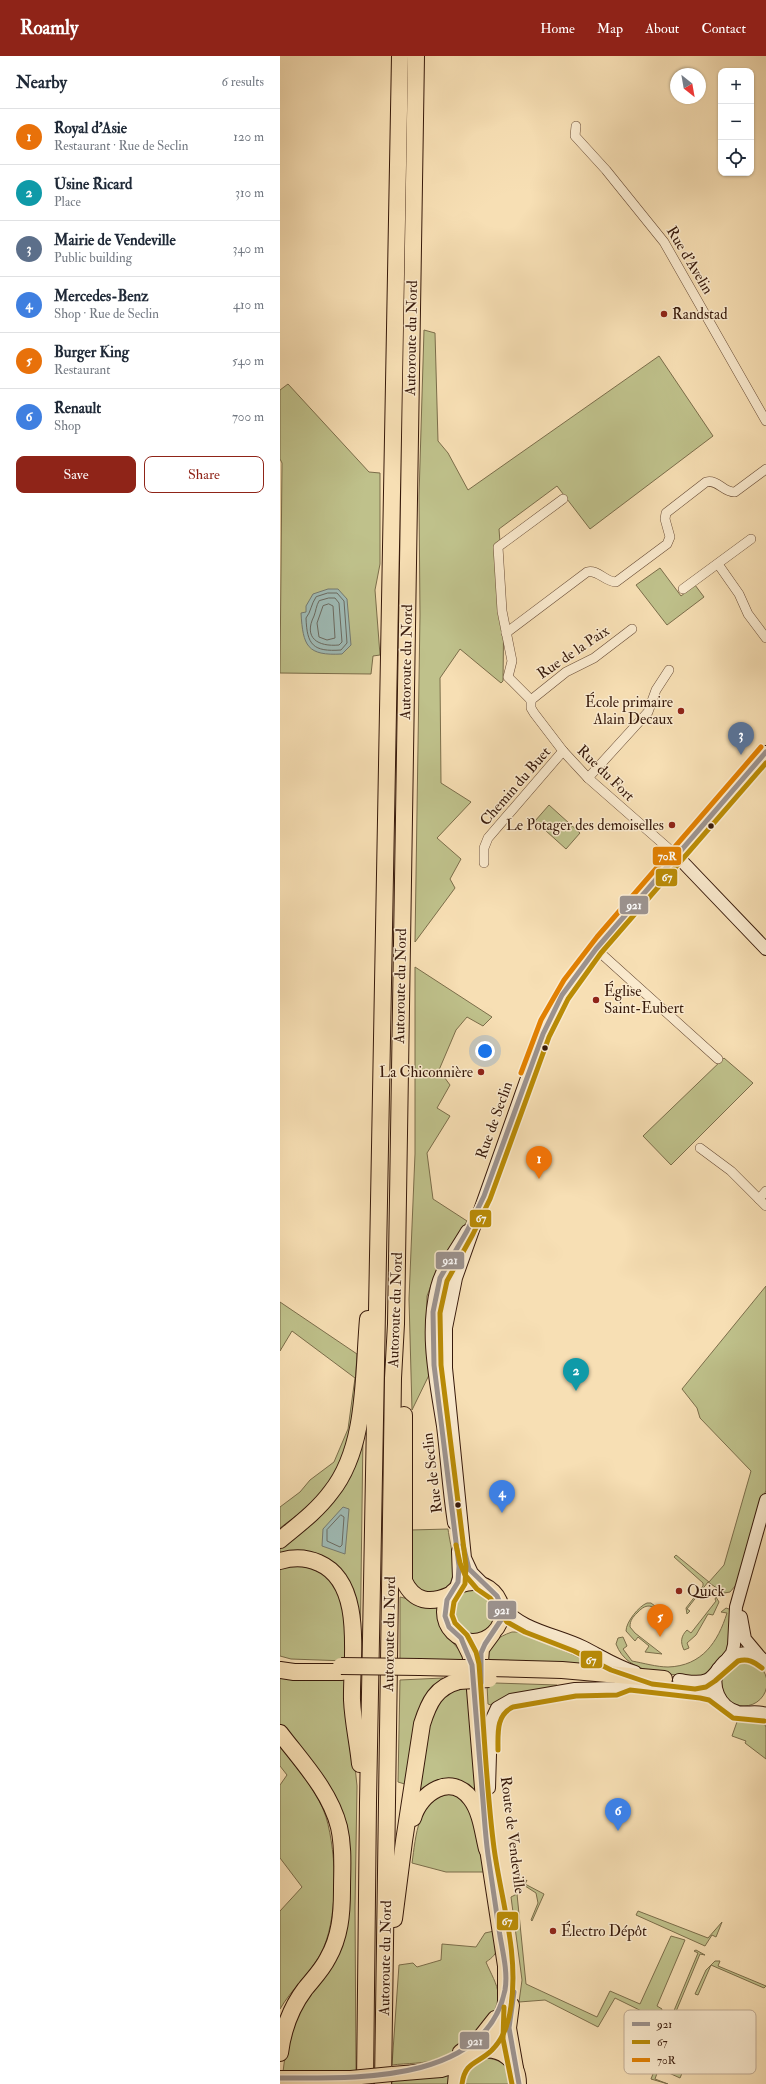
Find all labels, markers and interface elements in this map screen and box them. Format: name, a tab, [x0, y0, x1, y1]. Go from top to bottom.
text: Roamly	[20, 16, 78, 40]
text: Home	[540, 20, 575, 37]
text: Map	[597, 20, 623, 37]
text: About	[645, 20, 679, 37]
text: Contact	[701, 20, 746, 37]
north arrow	[670, 68, 706, 104]
map controls	[718, 68, 754, 176]
button: +	[718, 68, 754, 104]
text: Nearby	[16, 72, 67, 93]
text: 6 results	[221, 74, 264, 90]
button: −	[718, 104, 754, 140]
text: Royal d'Asie	[54, 119, 127, 138]
text: 1	[27, 129, 31, 145]
text: 120 m	[233, 129, 264, 145]
text: Restaurant · Rue de Seclin	[54, 138, 188, 154]
button: locate	[718, 140, 754, 176]
text: Usine Ricard	[54, 175, 132, 194]
text: 2	[26, 185, 32, 201]
text: 310 m	[235, 185, 264, 201]
text: Place	[54, 194, 81, 210]
street label: Rue d'Avelin	[662, 223, 717, 298]
text: Mairie de Vendeville	[54, 231, 176, 250]
text: 3	[27, 241, 32, 257]
text: 340 m	[233, 241, 264, 257]
text: Public building	[54, 250, 132, 266]
street label: Autoroute du Nord	[401, 280, 422, 397]
text: Mercedes-Benz	[54, 287, 149, 306]
text: 4	[25, 297, 33, 313]
text: 410 m	[233, 297, 264, 313]
place label: Randstad	[672, 305, 728, 324]
text: Shop · Rue de Seclin	[54, 306, 159, 322]
marker: Randstad	[659, 309, 669, 319]
text: Burger King	[54, 343, 129, 362]
text: 5	[26, 353, 32, 369]
text: 540 m	[232, 353, 264, 369]
text: Restaurant	[54, 362, 110, 378]
text: Renault	[54, 399, 101, 418]
text: 6	[26, 409, 32, 425]
text: 700 m	[232, 409, 264, 425]
text: Shop	[54, 418, 81, 434]
button: Save	[16, 456, 136, 493]
button: Share	[144, 456, 264, 493]
street label: Autoroute du Nord	[396, 604, 417, 721]
street label: Rue de la Paix	[534, 621, 613, 683]
place label: École primaire Alain Decaux	[585, 691, 673, 729]
marker: École primaire Alain Decaux	[676, 706, 686, 716]
pin: 3	[728, 722, 754, 755]
street label: Rue du Fort	[573, 741, 639, 806]
street label: Chemin du Buet	[476, 743, 555, 830]
place label: Le Potager des demoiselles	[506, 816, 664, 835]
marker: Le Potager des demoiselles	[667, 820, 677, 830]
unlabelled marker	[706, 821, 716, 831]
line badge: 70R	[652, 846, 682, 866]
text: 70R	[658, 850, 677, 863]
line badge: 67	[655, 868, 678, 887]
text: 67	[662, 871, 673, 884]
line badge: 921	[619, 895, 649, 915]
text: 921	[625, 899, 642, 912]
street label: Autoroute du Nord	[390, 928, 411, 1045]
place label: Église Saint-Eubert	[604, 980, 684, 1018]
marker: Église Saint-Eubert	[591, 995, 601, 1005]
your location	[475, 1041, 495, 1061]
unlabelled marker	[540, 1043, 550, 1053]
place label: La Chiconnière	[379, 1063, 473, 1082]
marker: La Chiconnière	[476, 1067, 486, 1077]
street label: Rue de Seclin	[472, 1079, 517, 1161]
pin: 1	[526, 1146, 552, 1179]
line badge: 67	[469, 1209, 492, 1228]
text: 67	[476, 1212, 487, 1225]
street label: Autoroute du Nord	[384, 1251, 407, 1369]
line badge: 921	[435, 1251, 465, 1270]
text: 921	[441, 1254, 458, 1267]
pin: 2	[563, 1358, 589, 1391]
street label: Rue de Seclin	[418, 1431, 447, 1514]
pin: 4	[489, 1480, 515, 1513]
unlabelled marker	[453, 1500, 463, 1510]
street label: Autoroute du Nord	[379, 1576, 400, 1693]
place label: Quick	[687, 1582, 725, 1601]
marker: Quick	[674, 1586, 684, 1596]
line badge: 921	[487, 1600, 517, 1620]
text: 921	[493, 1604, 510, 1617]
pin: 5	[647, 1604, 673, 1637]
line badge: 67	[580, 1650, 603, 1669]
text: 67	[586, 1654, 597, 1667]
street label: Route de Vendeville	[496, 1775, 529, 1895]
pin: 6	[605, 1798, 631, 1831]
street label: Autoroute du Nord	[375, 1900, 396, 2017]
line badge: 67	[496, 1911, 519, 1931]
text: 67	[502, 1915, 513, 1928]
place label: Électro Dépôt	[561, 1920, 647, 1942]
marker: Électro Dépôt	[548, 1926, 558, 1936]
legend	[624, 2010, 756, 2074]
text: 921	[656, 2018, 672, 2031]
line badge: 921	[459, 2031, 490, 2050]
text: 921	[466, 2035, 483, 2048]
text: 67	[657, 2036, 668, 2049]
text: 70R	[657, 2054, 677, 2067]

